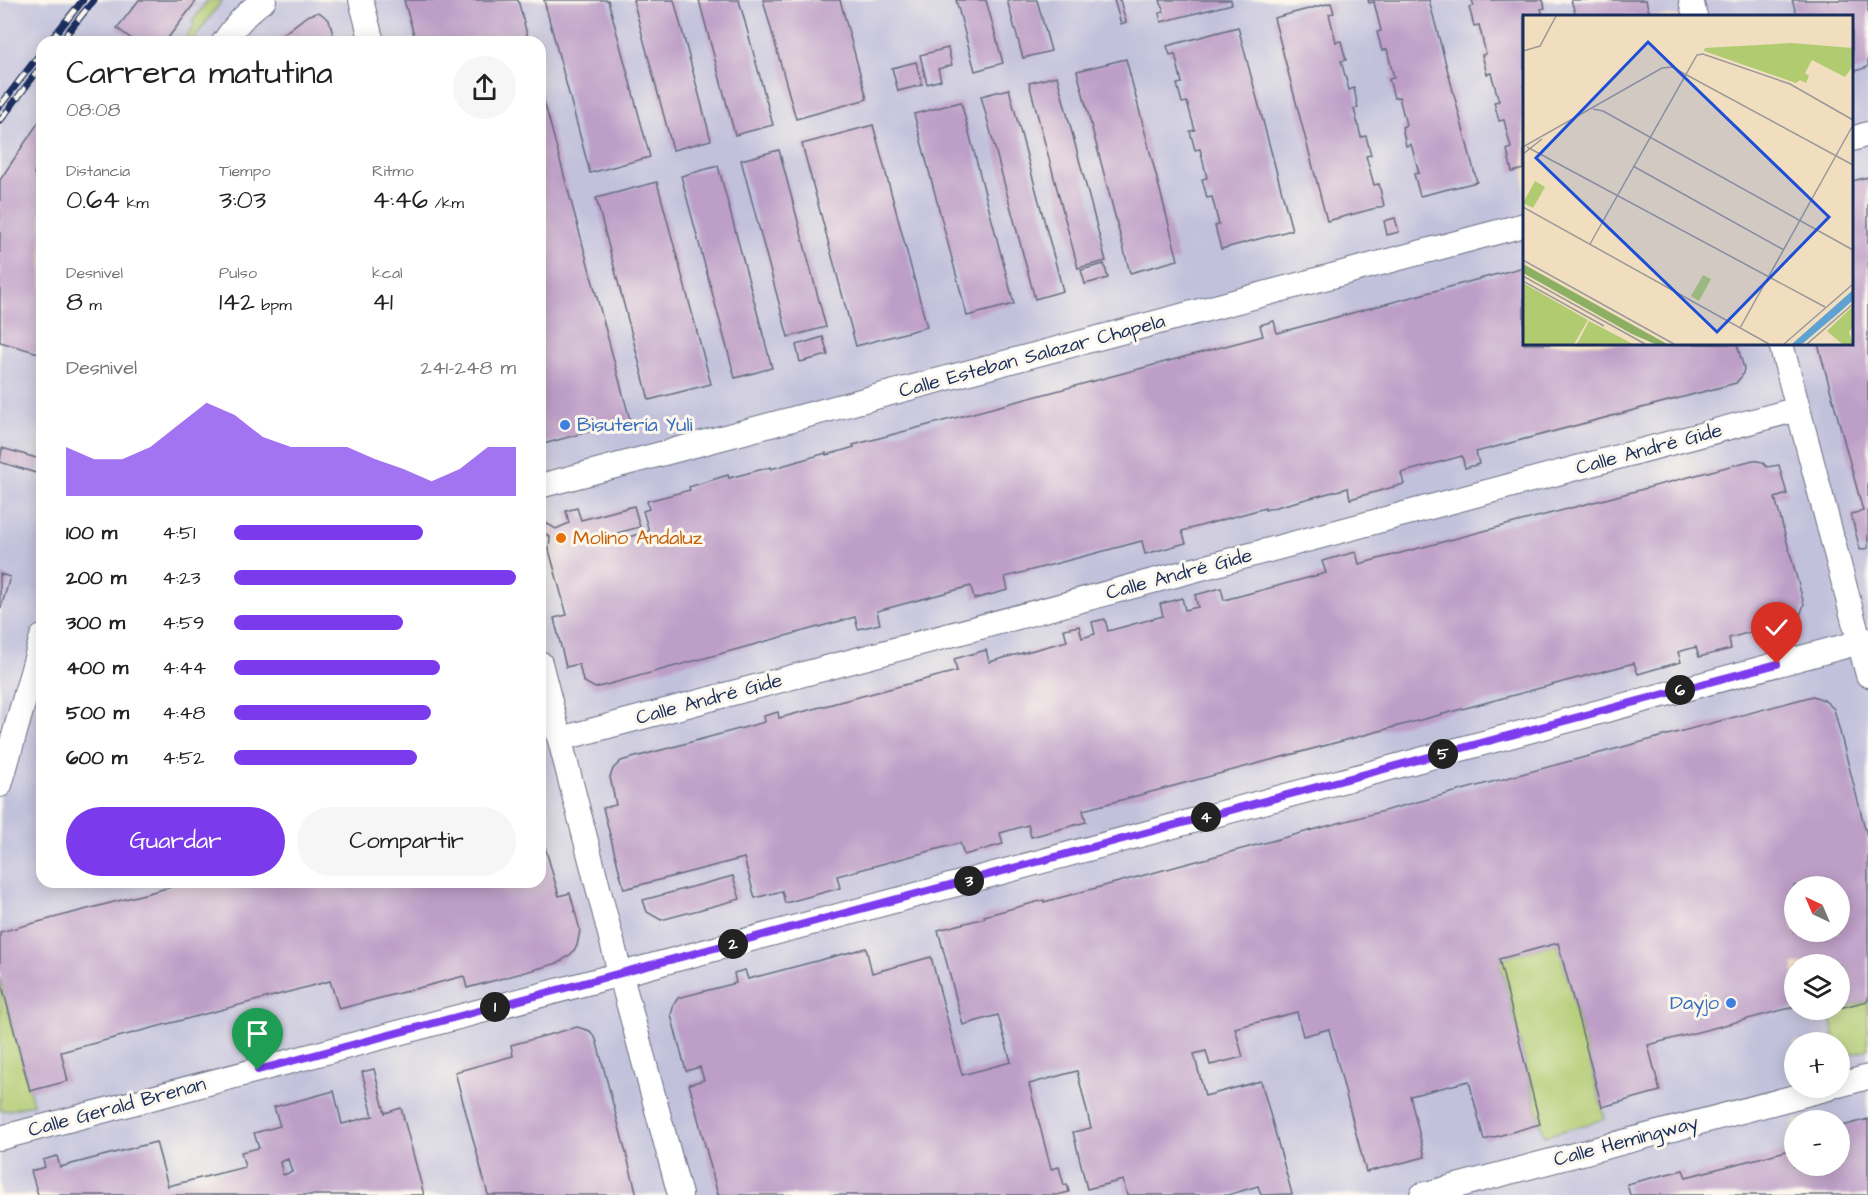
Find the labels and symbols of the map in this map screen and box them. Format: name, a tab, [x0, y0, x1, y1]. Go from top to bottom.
inset map	[1523, 15, 1853, 345]
street label: Calle Esteban Salazar Chapela	[896, 307, 1168, 405]
place label: Bisutería Yuli	[577, 411, 693, 439]
street label: Calle André Gide	[1573, 416, 1725, 482]
marker: Bisutería Yuli	[558, 418, 572, 432]
place label: Molino Andaluz	[573, 524, 703, 552]
marker: Molino Andaluz	[554, 531, 568, 545]
street label: Calle André Gide	[1103, 541, 1255, 607]
pin	[1751, 602, 1802, 664]
street label: Calle André Gide	[633, 666, 785, 732]
pin: 6	[1665, 675, 1695, 705]
pin: 5	[1428, 739, 1458, 769]
pin: 4	[1191, 802, 1221, 832]
pin: 3	[954, 866, 984, 896]
north arrow	[1784, 876, 1850, 942]
pin: 2	[718, 929, 748, 959]
place label: Dayjo	[1670, 989, 1719, 1018]
pin: 1	[480, 992, 510, 1022]
marker: Dayjo	[1724, 996, 1738, 1010]
pin	[232, 1008, 283, 1070]
street label: Calle Gerald Brenan	[25, 1070, 209, 1144]
street label: Calle Hemingway	[1551, 1108, 1702, 1175]

